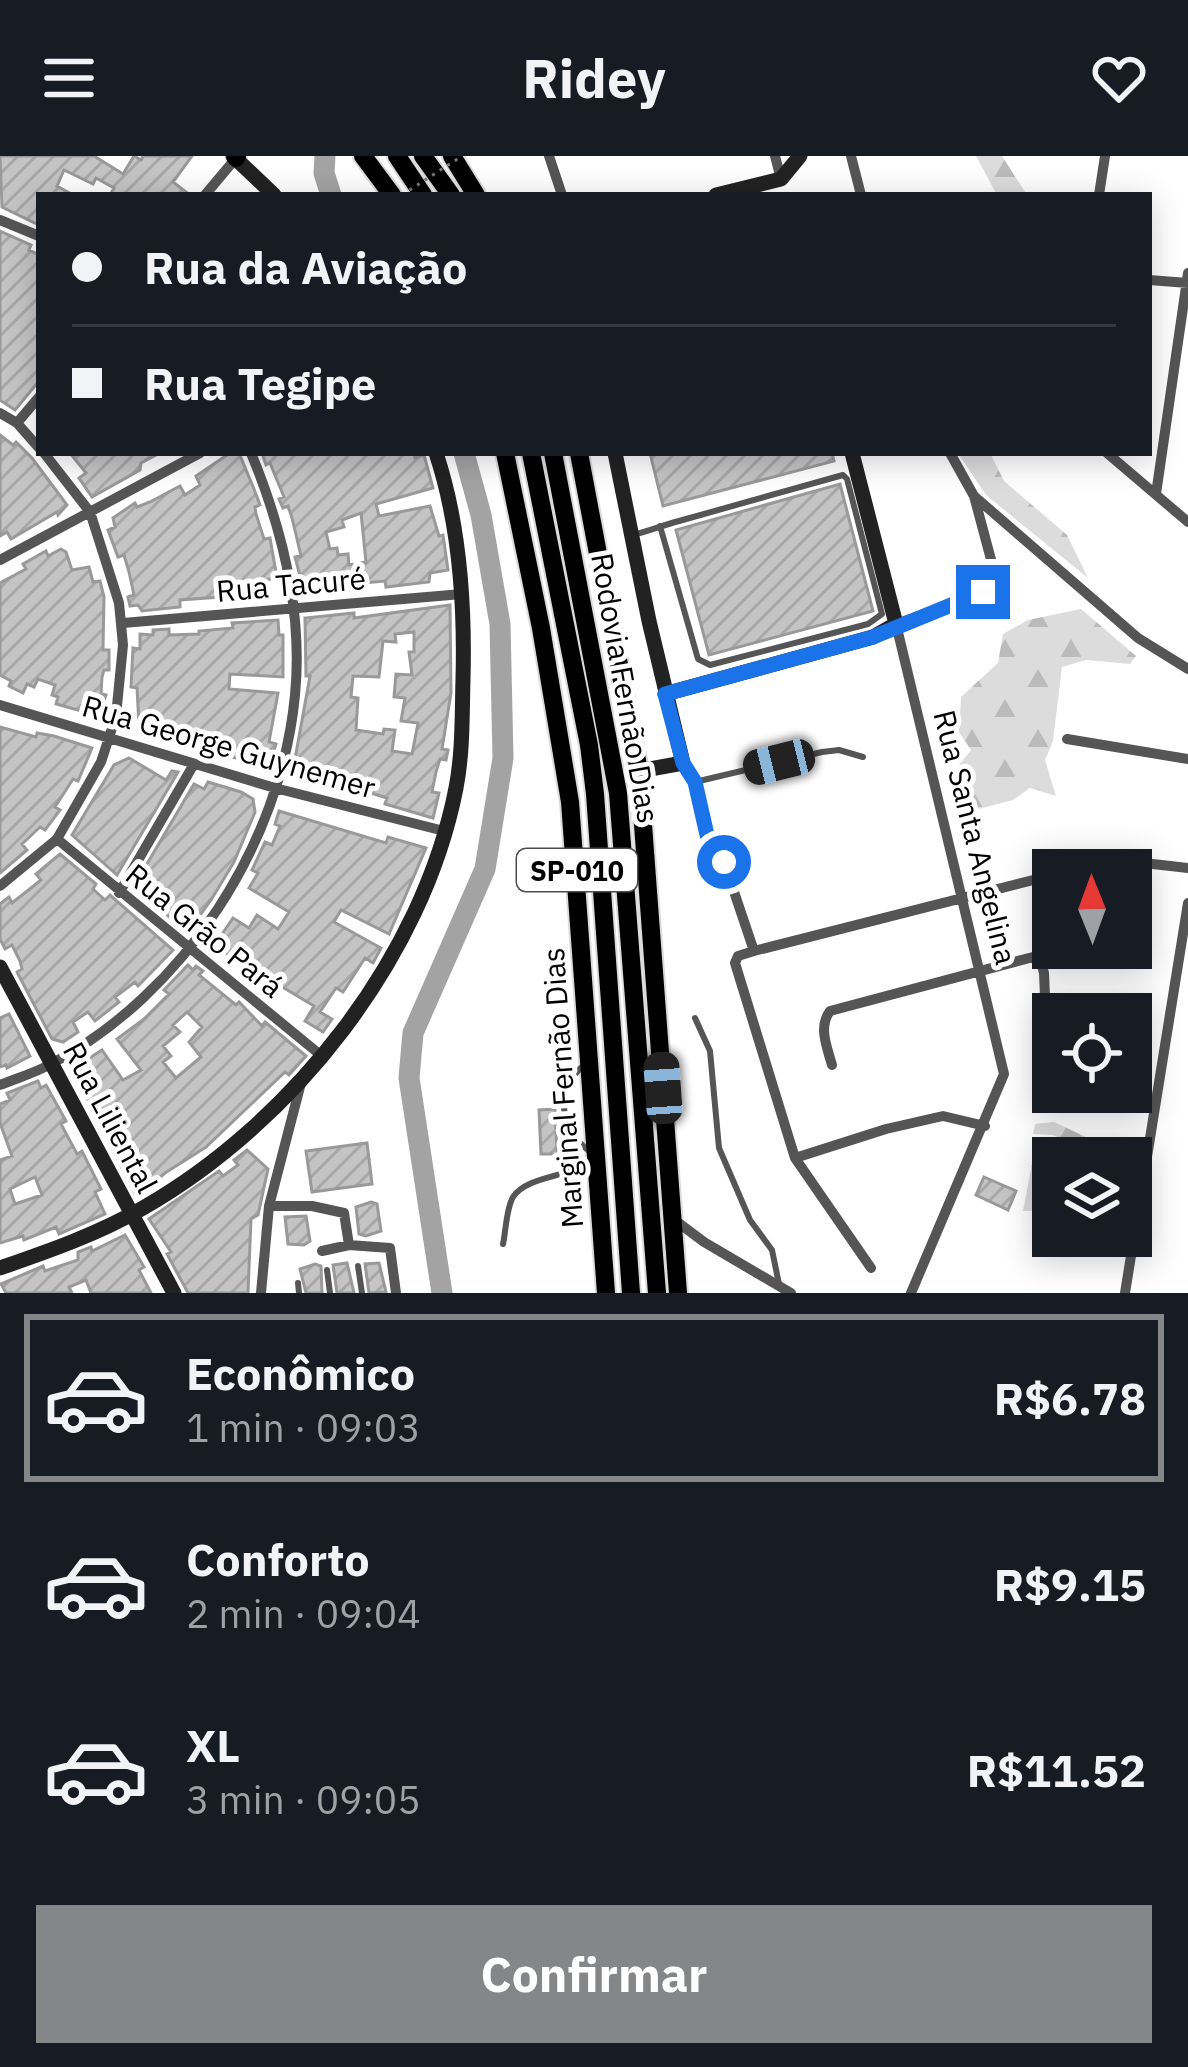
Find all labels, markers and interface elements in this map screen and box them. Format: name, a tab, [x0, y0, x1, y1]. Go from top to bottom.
text: Ridey	[522, 43, 666, 113]
icon: menu	[36, 45, 102, 111]
icon: heart	[1086, 45, 1152, 111]
text: Rua da Aviação	[144, 238, 467, 296]
text: Rua Tegipe	[144, 354, 376, 412]
street label: Rodovia Fernão Dias	[583, 550, 669, 826]
street label: Rua Tacuré	[215, 558, 367, 610]
route end	[956, 565, 1010, 619]
street label: Rua George Guynemer	[78, 685, 380, 807]
street label: Rua Santa Angelina	[926, 706, 1026, 968]
car	[740, 736, 818, 788]
route start	[697, 835, 751, 889]
road number: SP-010	[517, 849, 637, 891]
north arrow	[1032, 849, 1152, 969]
map controls	[1032, 849, 1152, 1257]
street label: Rua Grão Pará	[118, 854, 292, 1006]
street label: Marginal Fernão Dias	[533, 946, 591, 1230]
button: locate	[1032, 993, 1152, 1113]
street label: Rua Liliental	[55, 1035, 167, 1199]
car	[643, 1051, 683, 1125]
button: layers	[1032, 1137, 1152, 1257]
icon: car	[42, 1344, 150, 1452]
text: Econômico	[186, 1344, 415, 1402]
text: R$6.78	[994, 1369, 1146, 1427]
text: 1 min · 09:03	[186, 1402, 421, 1453]
icon: car	[42, 1530, 150, 1638]
text: Conforto	[186, 1530, 370, 1588]
text: R$9.15	[994, 1555, 1146, 1613]
text: 2 min · 09:04	[186, 1588, 421, 1639]
icon: car	[42, 1716, 150, 1824]
text: XL	[186, 1716, 240, 1774]
text: R$11.52	[967, 1741, 1146, 1799]
text: 3 min · 09:05	[186, 1774, 421, 1825]
button: Confirmar	[36, 1905, 1152, 2043]

